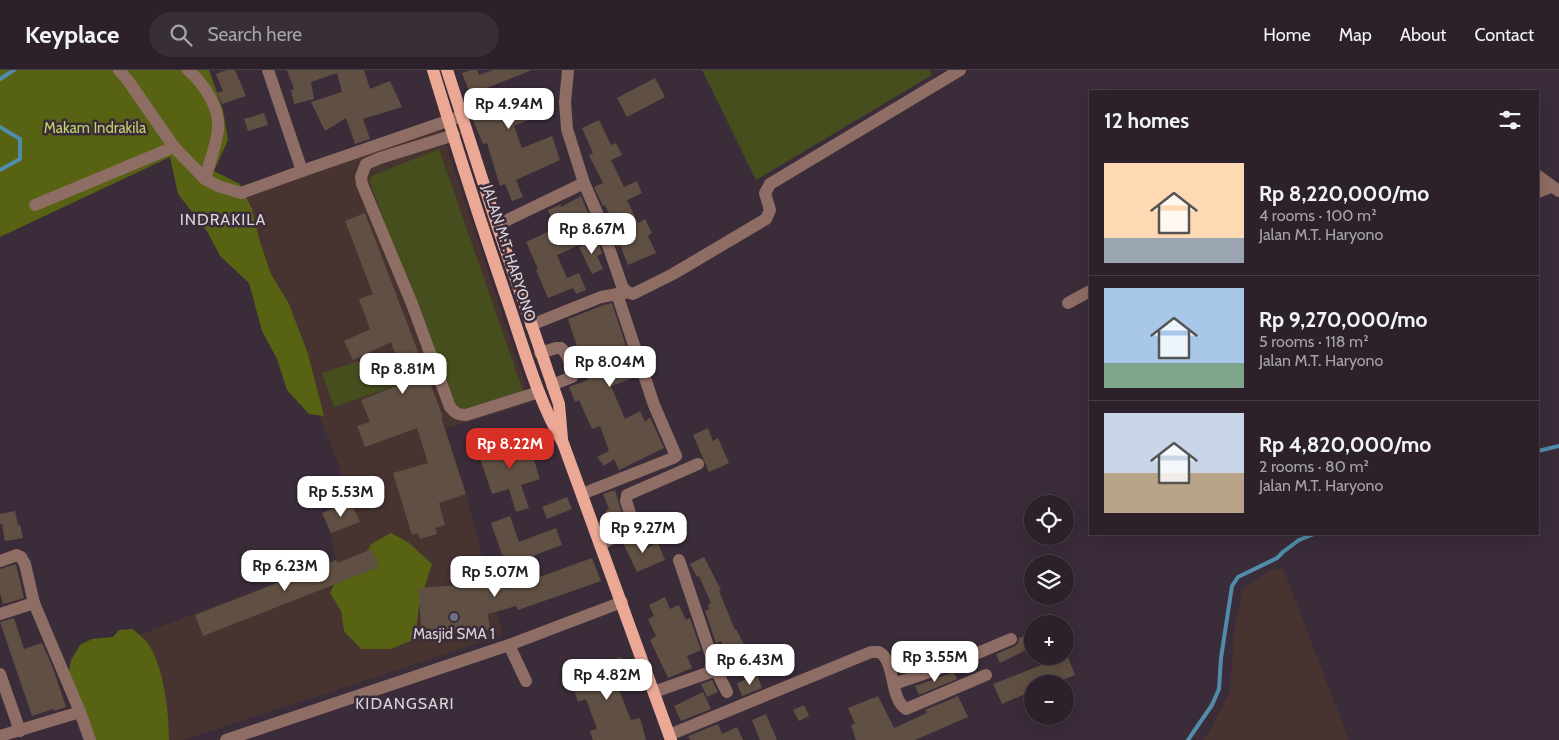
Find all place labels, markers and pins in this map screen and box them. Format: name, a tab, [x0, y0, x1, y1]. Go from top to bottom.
pin: Rp 4.94M	[457, 88, 561, 130]
pin: Rp 8.67M	[540, 212, 644, 255]
pin: Rp 8.04M	[558, 346, 662, 388]
pin: Rp 8.81M	[351, 352, 455, 395]
pin: Rp 8.22M	[458, 428, 562, 470]
pin: Rp 5.53M	[289, 476, 393, 518]
pin: Rp 9.27M	[591, 512, 695, 554]
pin: Rp 6.23M	[233, 550, 337, 592]
pin: Rp 5.07M	[443, 556, 547, 598]
marker: Masjid SMA 1	[448, 611, 460, 623]
place label: Masjid SMA 1	[413, 625, 495, 643]
pin: Rp 3.55M	[883, 640, 987, 683]
pin: Rp 6.43M	[698, 644, 802, 686]
pin: Rp 4.82M	[555, 658, 659, 701]

